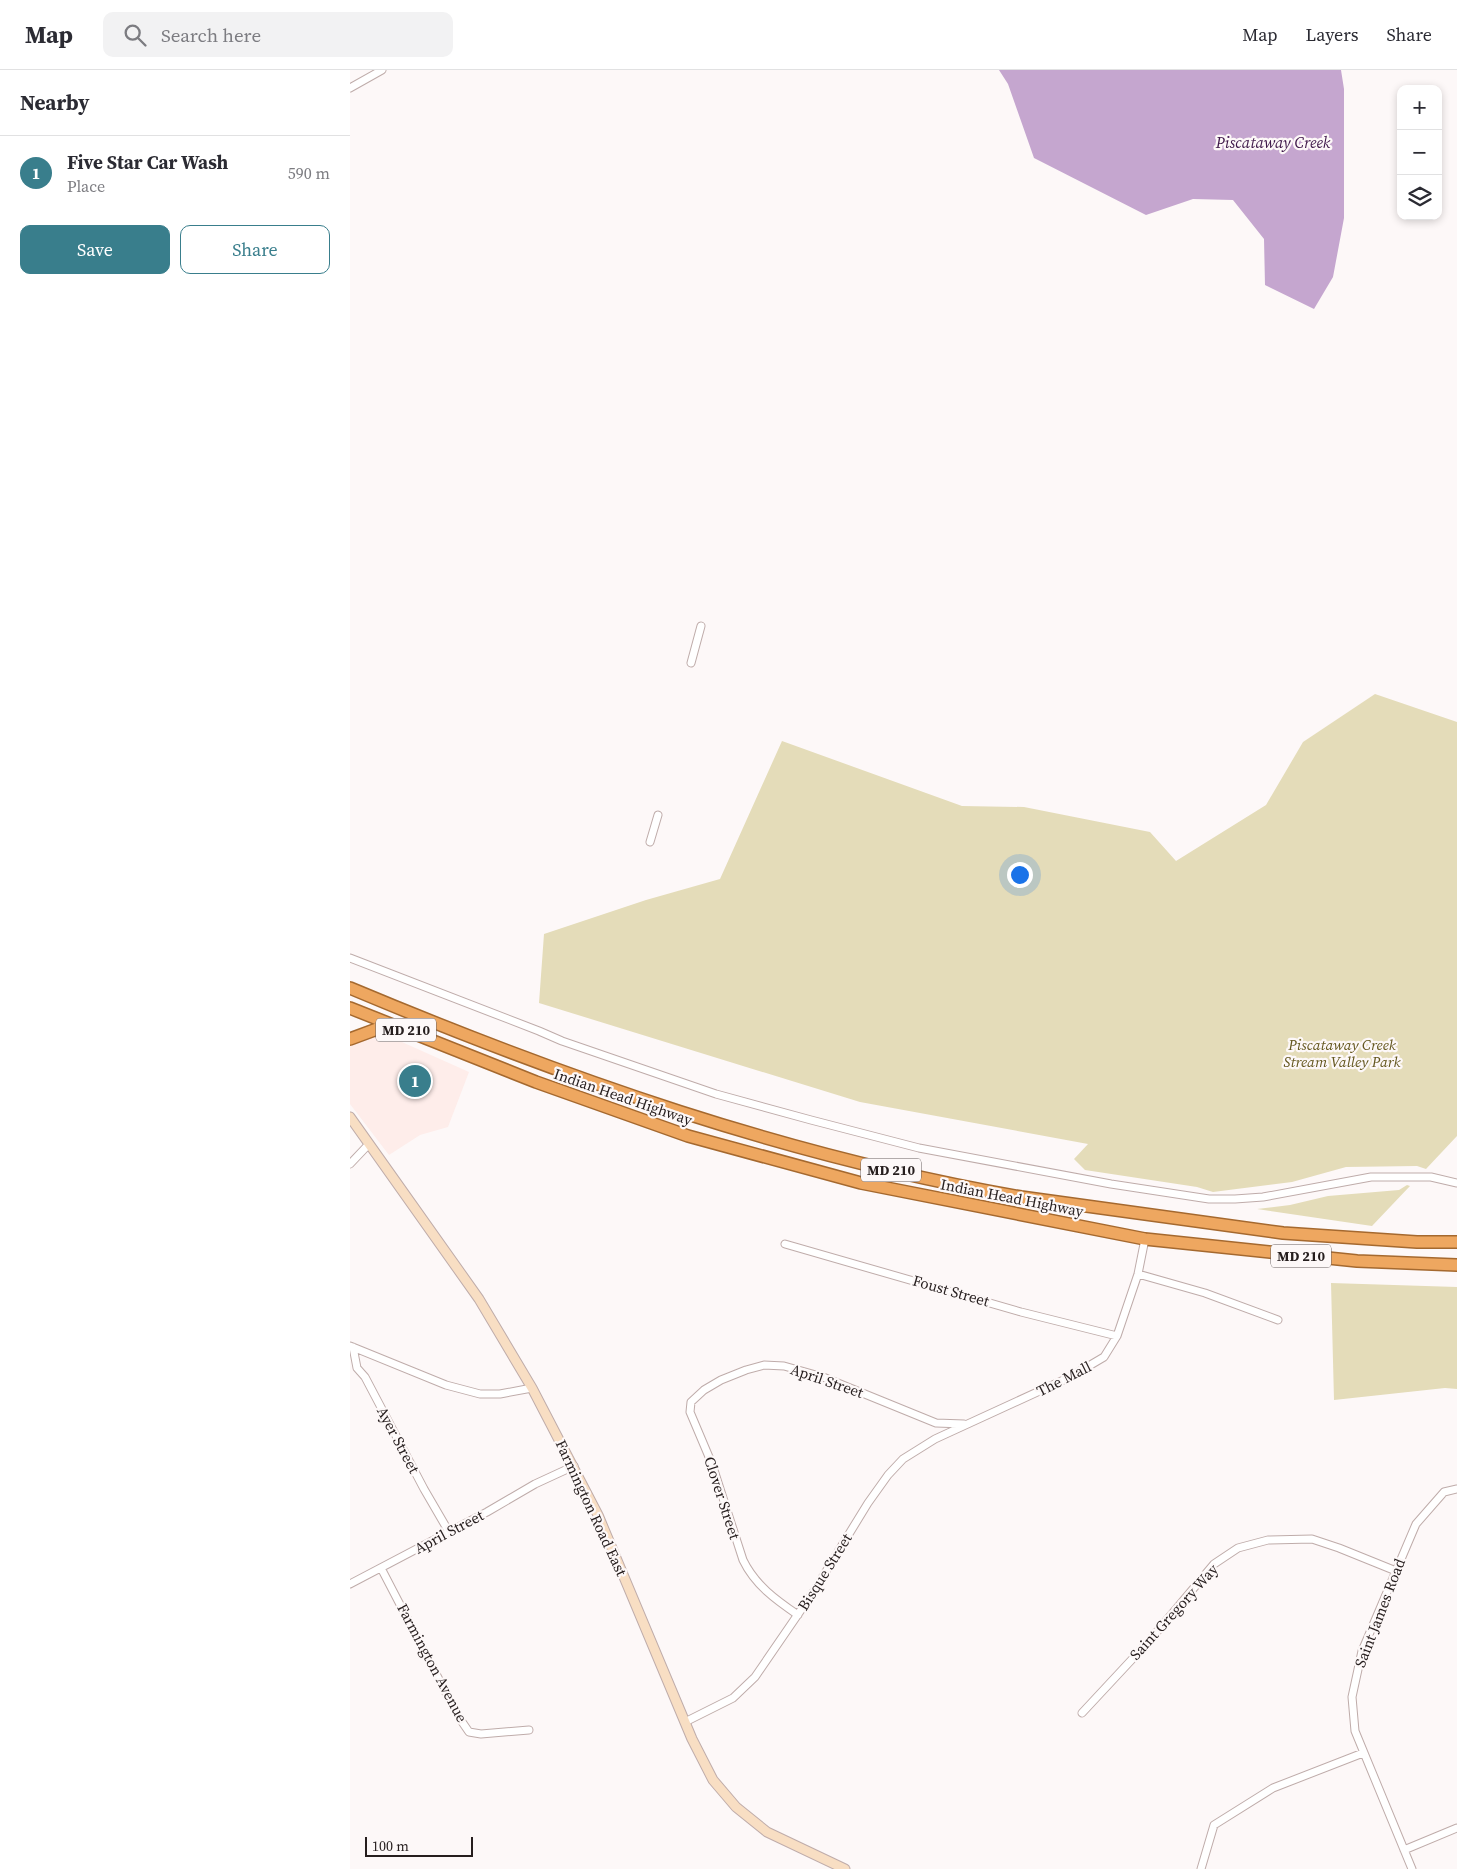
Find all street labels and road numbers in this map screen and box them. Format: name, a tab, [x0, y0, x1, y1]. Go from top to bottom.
road number: MD 210	[376, 1018, 436, 1042]
street label: Indian Head Highway	[551, 1063, 696, 1130]
road number: MD 210	[861, 1158, 921, 1182]
street label: Indian Head Highway	[939, 1173, 1086, 1222]
road number: MD 210	[1271, 1244, 1331, 1268]
street label: Foust Street	[910, 1270, 992, 1311]
street label: The Mall	[1033, 1356, 1095, 1401]
street label: April Street	[788, 1358, 867, 1403]
street label: Ayer Street	[372, 1403, 425, 1477]
street label: Farmington Road East	[551, 1436, 632, 1579]
street label: Clover Street	[699, 1454, 746, 1542]
street label: April Street	[410, 1504, 487, 1559]
street label: Bisque Street	[793, 1529, 857, 1614]
street label: Saint James Road	[1349, 1555, 1410, 1670]
street label: Saint Gregory Way	[1125, 1559, 1223, 1664]
street label: Farmington Avenue	[392, 1600, 473, 1726]

